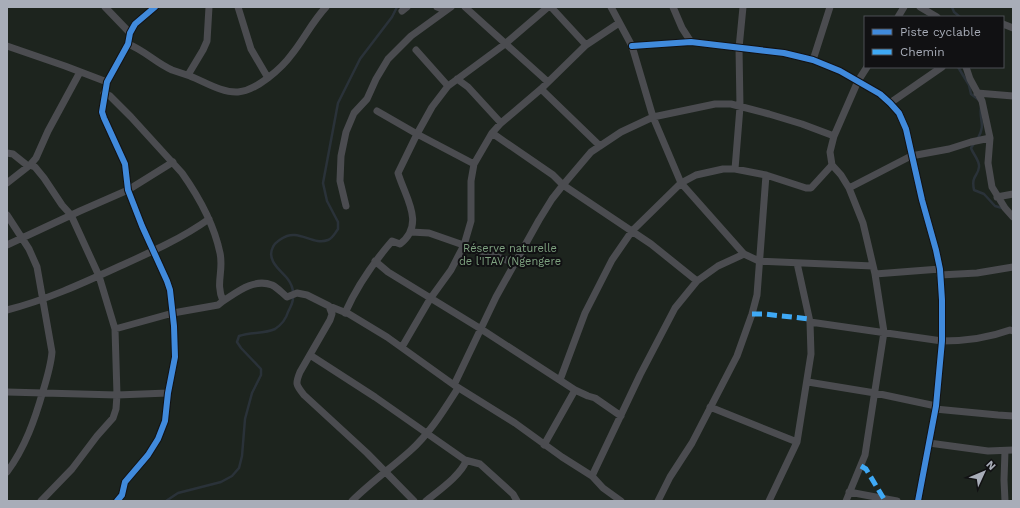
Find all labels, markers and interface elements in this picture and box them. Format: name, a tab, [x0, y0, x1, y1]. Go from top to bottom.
legend	[864, 16, 1004, 68]
text: Piste cyclable	[900, 25, 981, 39]
text: Chemin	[900, 45, 945, 59]
park label: Réserve naturelle de l'ITAV (Ngengere	[459, 242, 561, 268]
north arrow	[964, 452, 1004, 492]
text: N	[983, 458, 998, 473]

